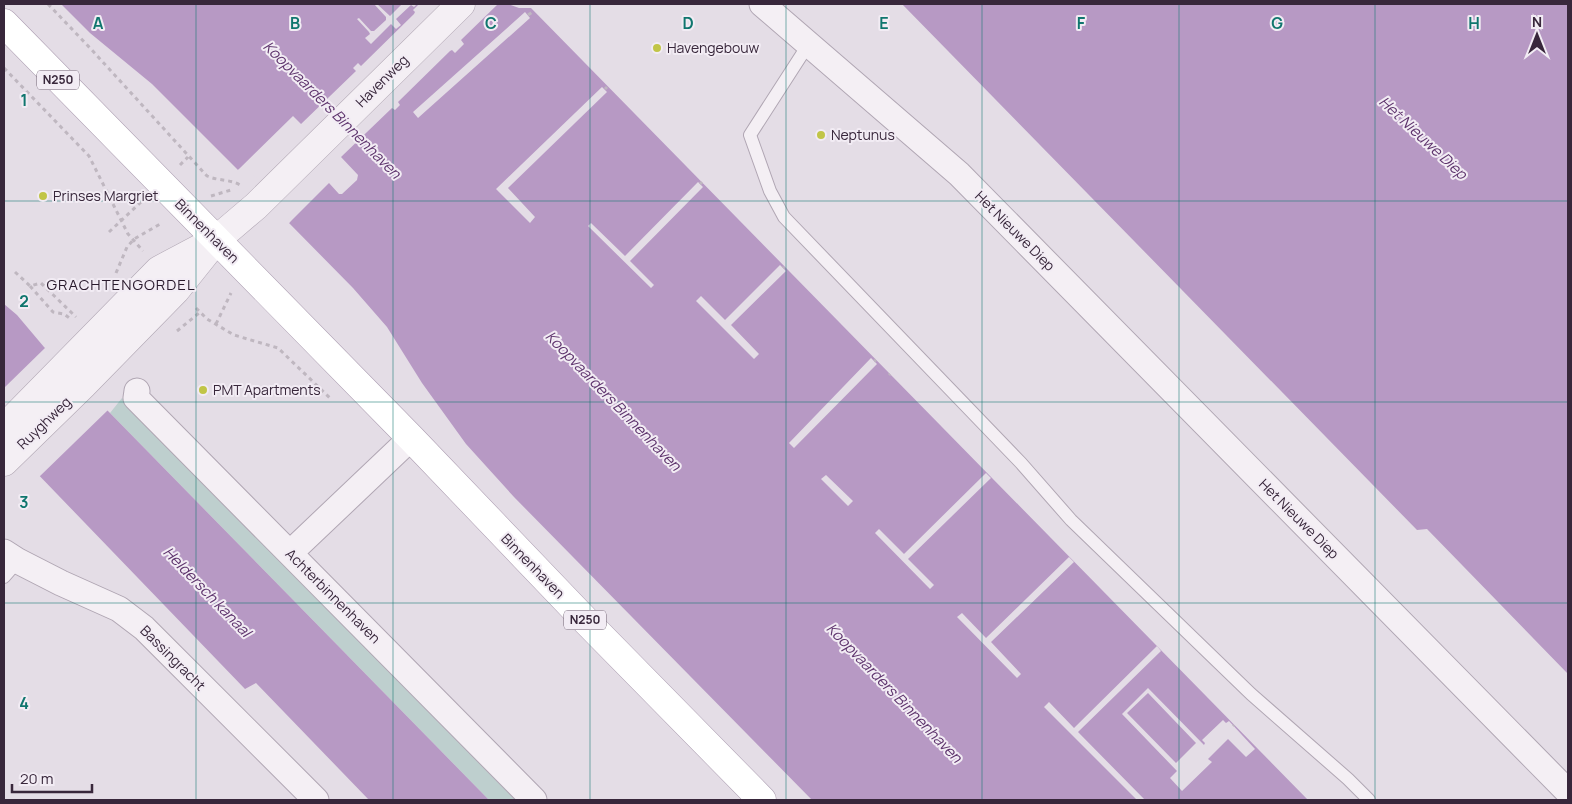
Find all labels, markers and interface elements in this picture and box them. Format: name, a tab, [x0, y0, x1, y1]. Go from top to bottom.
north arrow	[1512, 10, 1562, 60]
text: A	[93, 12, 104, 34]
text: B	[290, 12, 300, 34]
text: C	[485, 12, 497, 34]
text: D	[682, 12, 694, 34]
text: E	[879, 12, 889, 34]
text: F	[1077, 12, 1086, 34]
text: G	[1271, 12, 1283, 34]
text: H	[1468, 12, 1480, 34]
text: N	[1532, 12, 1542, 31]
water label: Koopvaarders Binnenhaven	[259, 36, 407, 184]
place label: Havengebouw	[667, 38, 760, 57]
marker: Havengebouw	[651, 42, 663, 54]
street label: Havenweg	[351, 50, 412, 111]
road number: N250	[37, 70, 79, 90]
text: 1	[20, 89, 28, 111]
water label: Het Nieuwe Diep	[1375, 91, 1473, 185]
place label: Neptunus	[831, 125, 895, 144]
marker: Neptunus	[815, 129, 827, 141]
place label: Prinses Margriet	[53, 186, 159, 205]
street label: Het Nieuwe Diep	[971, 186, 1060, 275]
marker: Prinses Margriet	[37, 190, 49, 202]
street label: Binnenhaven	[171, 194, 244, 267]
district label: GRACHTENGORDEL	[46, 274, 196, 295]
text: 2	[19, 290, 29, 312]
water label: Koopvaarders Binnenhaven	[541, 326, 687, 476]
place label: PMT Apartments	[213, 380, 321, 399]
marker: PMT Apartments	[197, 384, 209, 396]
street label: Ruyghweg	[13, 392, 75, 453]
street label: Het Nieuwe Diep	[1255, 474, 1344, 563]
text: 3	[19, 491, 29, 513]
street label: Binnenhaven	[497, 529, 569, 602]
water label: Heldersch kanaal	[159, 542, 258, 643]
street label: Achterbinnenhaven	[282, 544, 385, 647]
road number: N250	[564, 610, 606, 630]
water label: Koopvaarders Binnenhaven	[822, 618, 968, 768]
street label: Bassingracht	[137, 621, 210, 695]
text: 4	[19, 692, 29, 714]
scale bar	[12, 762, 92, 794]
text: 20 m	[20, 768, 53, 789]

